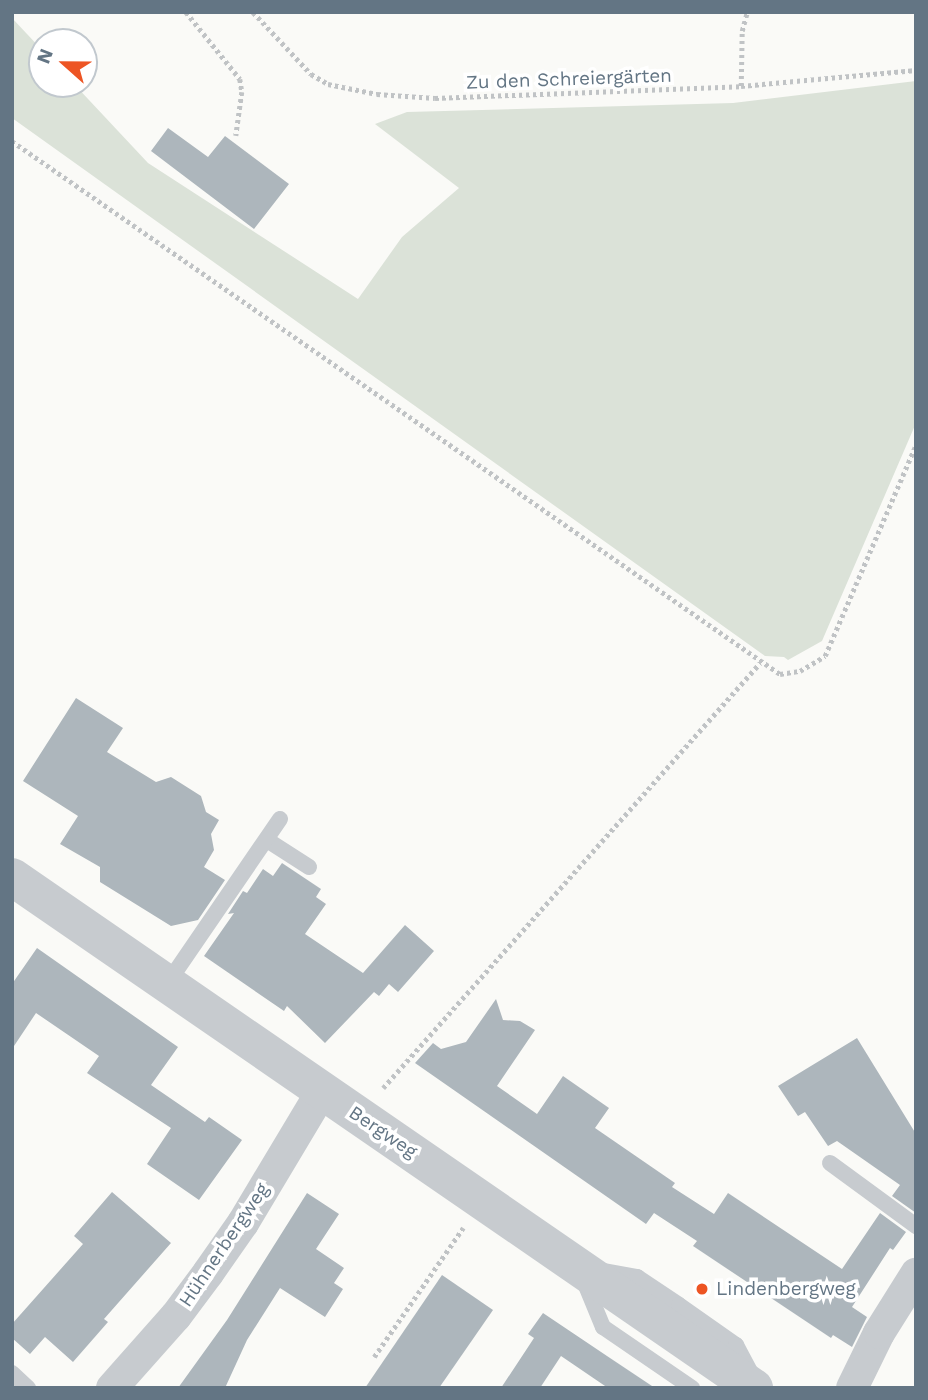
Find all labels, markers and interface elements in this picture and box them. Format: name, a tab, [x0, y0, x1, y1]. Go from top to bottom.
north arrow	[28, 28, 98, 98]
text: N	[32, 45, 58, 67]
street label: Zu den Schreiergärten	[466, 64, 672, 94]
street label: Bergweg	[345, 1101, 421, 1163]
street label: Hühnerbergweg	[174, 1179, 274, 1311]
place label: Lindenbergweg	[716, 1278, 856, 1300]
marker: Lindenbergweg	[694, 1281, 710, 1297]

